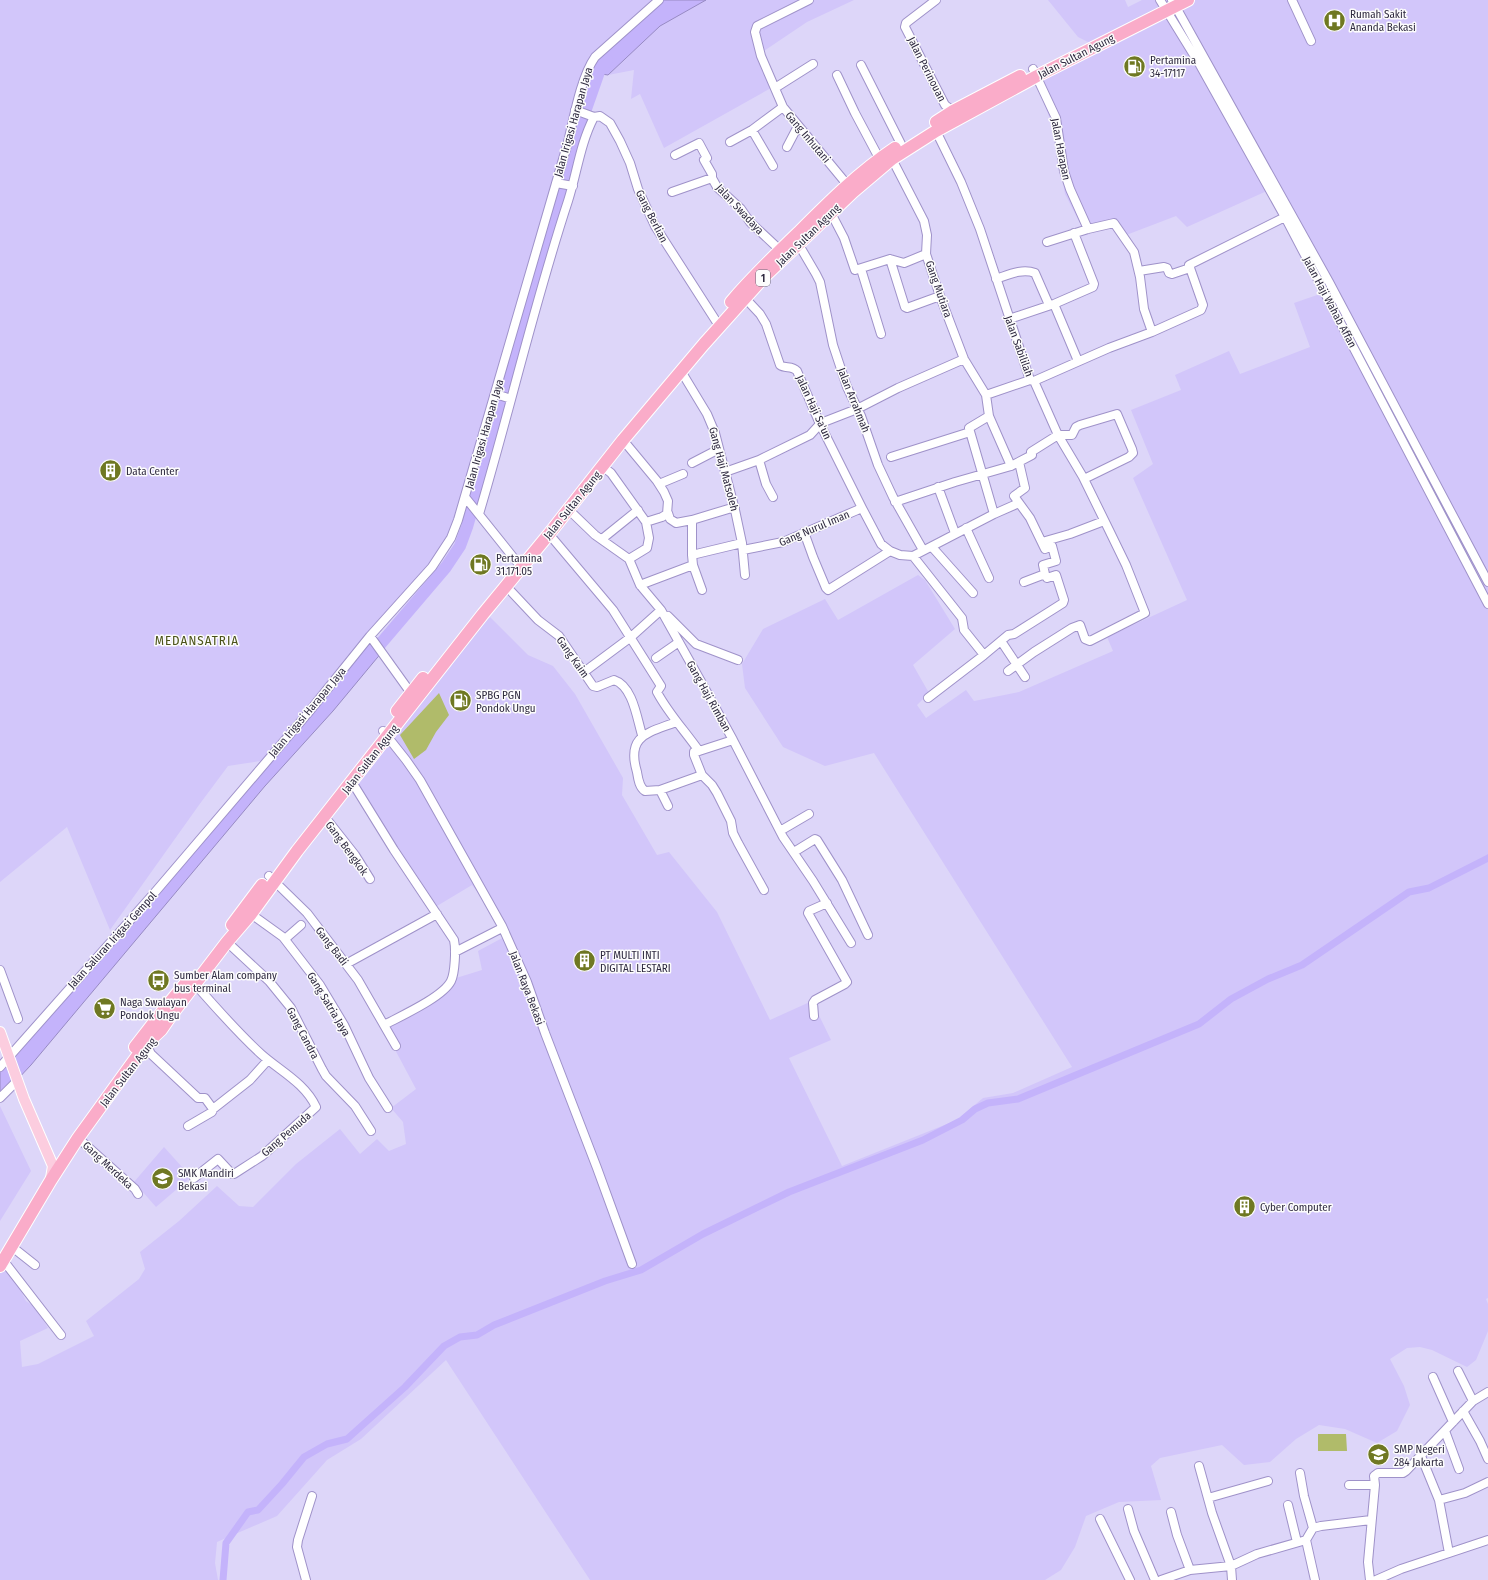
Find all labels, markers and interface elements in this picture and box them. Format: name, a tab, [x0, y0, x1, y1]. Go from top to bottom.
hospital icon: Rumah Sakit Ananda Bekasi	[1321, 7, 1347, 33]
place label: Rumah Sakit Ananda Bekasi	[1350, 8, 1416, 34]
street label: Jalan Sultan Agung	[1036, 31, 1117, 81]
street label: Jalan Perinouan	[905, 35, 948, 104]
fuel station icon: Pertamina 34-17117	[1121, 53, 1147, 79]
place label: Pertamina 34-17117	[1150, 54, 1196, 80]
street label: Jalan Irigasi Harapan Jaya	[552, 66, 595, 179]
street label: Gang Inhutani	[782, 109, 833, 166]
street label: Jalan Harapan	[1048, 117, 1073, 181]
street label: Jalan Swadaya	[713, 181, 766, 237]
street label: Gang Berlian	[633, 188, 670, 245]
street label: Jalan Sultan Agung	[774, 201, 844, 269]
street label: Jalan Haji Wahab Affan	[1300, 254, 1359, 350]
street label: Gang Mutiara	[923, 259, 954, 319]
road number: 1	[756, 270, 770, 286]
street label: Jalan Sabililah	[1001, 314, 1036, 379]
street label: Jalan Arrahmah	[835, 366, 872, 435]
street label: Jalan Haji Sa'un	[793, 373, 834, 441]
street label: Jalan Irigasi Harapan Jaya	[463, 378, 506, 491]
street label: Gang Haji Matsoleh	[706, 426, 741, 513]
building icon: Data Center	[97, 458, 123, 484]
place label: Data Center	[126, 465, 179, 478]
street label: Jalan Sultan Agung	[541, 468, 604, 542]
street label: Gang Nurul Iman	[777, 508, 851, 549]
fuel station icon: Pertamina 31.171.05	[468, 551, 494, 577]
place label: Pertamina 31.171.05	[496, 552, 542, 578]
district label: MEDANSATRIA	[155, 633, 239, 648]
street label: Gang Kaim	[554, 634, 592, 681]
street label: Gang Haji Rimban	[684, 658, 734, 734]
street label: Jalan Irigasi Harapan Jaya	[266, 665, 349, 760]
fuel station icon: SPBG PGN Pondok Ungu	[447, 688, 473, 714]
place label: SPBG PGN Pondok Ungu	[476, 689, 535, 715]
street label: Jalan Sultan Agung	[339, 722, 402, 796]
street label: Gang Bengkok	[323, 819, 371, 879]
street label: Jalan Saluran Irigasi Gempol	[65, 889, 159, 992]
street label: Gang Badi	[313, 924, 351, 968]
building icon: PT MULTI INTI DIGITAL LESTARI	[571, 948, 597, 974]
street label: Jalan Raya Bekasi	[506, 949, 547, 1027]
place label: PT MULTI INTI DIGITAL LESTARI	[600, 949, 671, 975]
bus stop icon: Sumber Alam company bus terminal	[146, 968, 172, 994]
place label: Sumber Alam company bus terminal	[174, 969, 277, 995]
street label: Gang Satria Jaya	[304, 970, 353, 1039]
supermarket icon: Naga Swalayan Pondok Ungu	[91, 995, 117, 1021]
place label: Naga Swalayan Pondok Ungu	[120, 996, 187, 1022]
street label: Gang Candra	[284, 1005, 322, 1061]
street label: Jalan Sultan Agung	[97, 1035, 160, 1109]
street label: Gang Pemuda	[259, 1109, 314, 1159]
street label: Gang Merdeka	[80, 1139, 135, 1192]
school or university icon: SMK Mandiri Bekasi	[149, 1166, 175, 1192]
place label: SMK Mandiri Bekasi	[178, 1167, 234, 1193]
building icon: Cyber Computer	[1232, 1194, 1258, 1220]
place label: Cyber Computer	[1260, 1201, 1332, 1214]
school or university icon: SMP Negeri 284 Jakarta	[1366, 1442, 1392, 1468]
place label: SMP Negeri 284 Jakarta	[1394, 1443, 1445, 1469]

